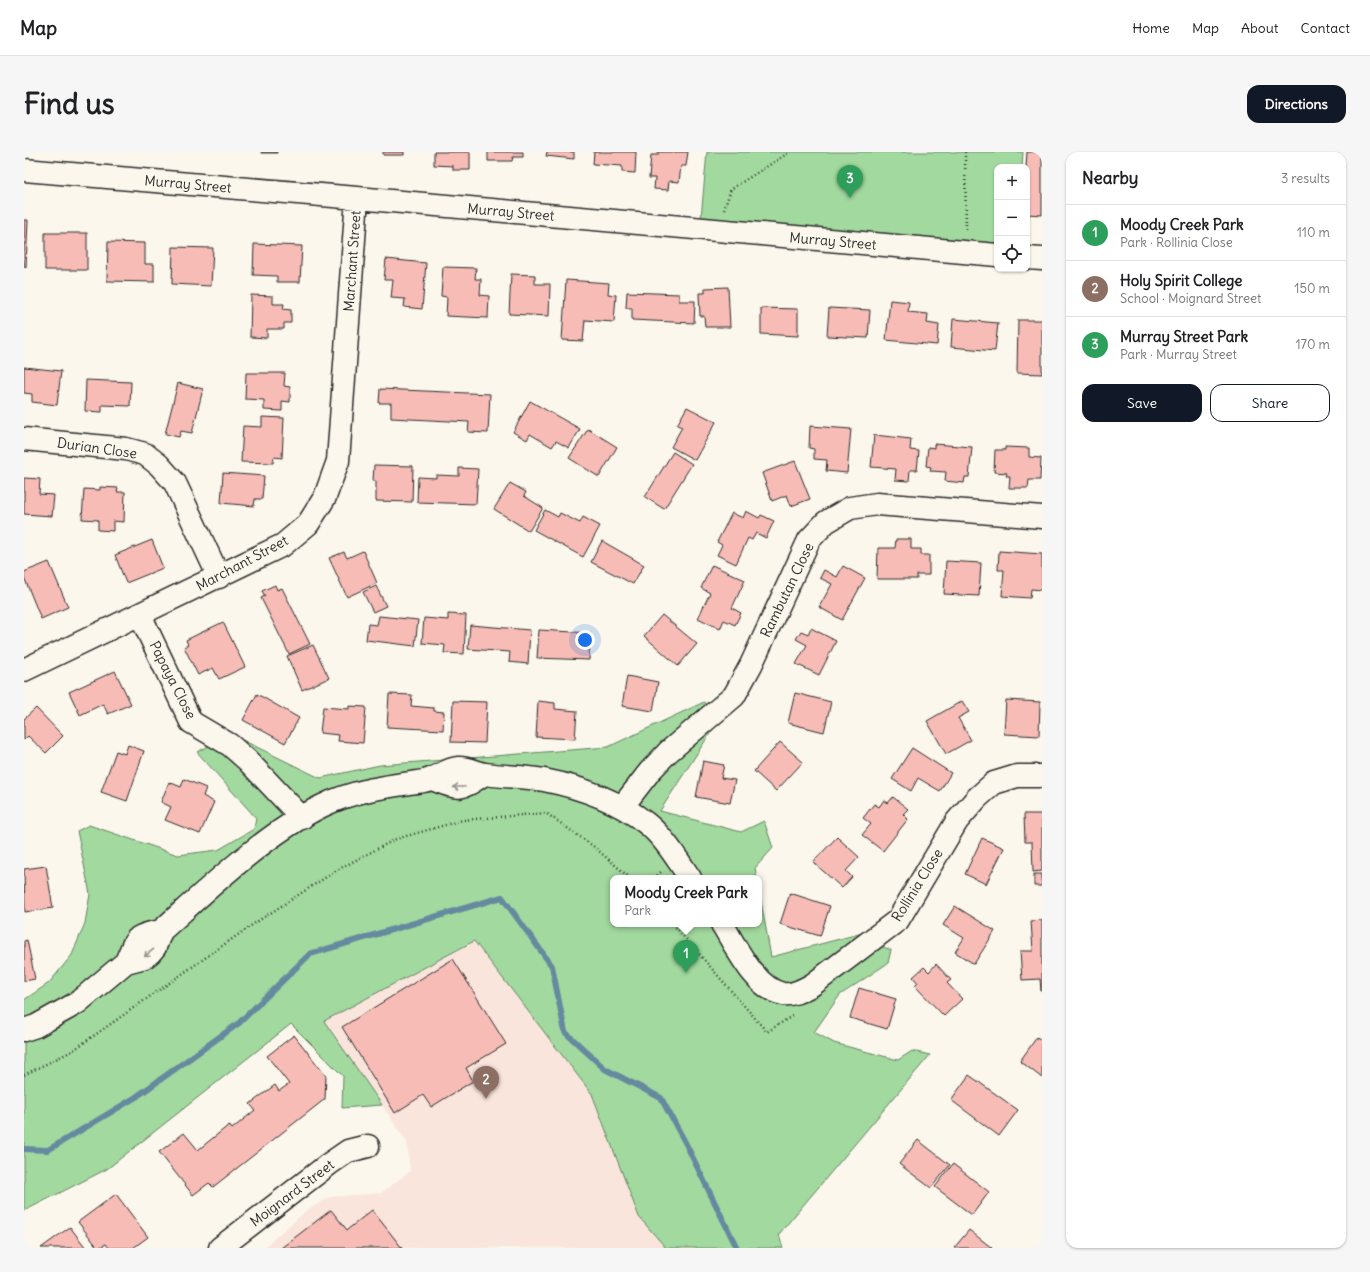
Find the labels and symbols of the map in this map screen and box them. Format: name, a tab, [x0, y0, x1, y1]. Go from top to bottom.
pin: 3	[837, 165, 863, 198]
street label: Murray Street	[144, 171, 233, 197]
street label: Murray Street	[467, 199, 556, 225]
street label: Marchant Street	[339, 210, 365, 312]
street label: Murray Street	[789, 228, 878, 254]
street label: Durian Close	[56, 433, 138, 463]
street label: Marchant Street	[193, 531, 291, 595]
street label: Rambutan Close	[756, 540, 818, 640]
your location	[575, 630, 595, 650]
street label: Papaya Close	[146, 638, 200, 722]
one-way arrow	[453, 783, 466, 790]
street label: Rollinia Close	[887, 845, 947, 925]
pin: 1	[673, 940, 699, 973]
one-way arrow	[144, 948, 154, 957]
pin: 2	[473, 1066, 499, 1099]
street label: Moignard Street	[246, 1155, 338, 1230]

